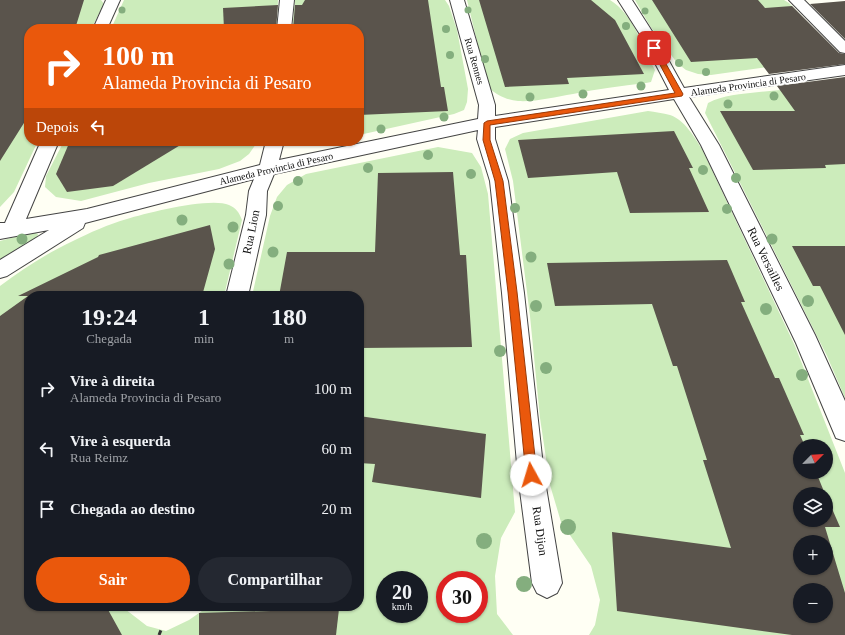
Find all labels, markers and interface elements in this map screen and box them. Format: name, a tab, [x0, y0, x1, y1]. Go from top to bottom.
pin	[637, 31, 671, 65]
street label: Rua Rennes	[463, 37, 486, 86]
icon: arrive	[643, 37, 665, 59]
icon: right	[36, 40, 88, 92]
text: 100 m	[102, 40, 174, 71]
street label: Alameda Provincia di Pesaro	[690, 71, 806, 98]
text: Alameda Provincia di Pesaro	[102, 73, 311, 93]
icon: left	[87, 116, 109, 138]
text: Depois	[36, 119, 79, 135]
street label: Alameda Provincia di Pesaro	[218, 150, 334, 187]
street label: Rua Lion	[239, 209, 263, 255]
street label: Rua Versailles	[745, 225, 788, 293]
text: 19:24	[81, 304, 137, 330]
text: 1	[198, 304, 210, 330]
text: 180	[271, 304, 307, 330]
text: Chegada	[86, 331, 132, 346]
text: min	[194, 331, 214, 346]
text: m	[284, 331, 294, 346]
text: Vire à direita	[70, 373, 155, 389]
icon: right	[36, 378, 58, 400]
text: 100 m	[314, 381, 352, 397]
text: Alameda Provincia di Pesaro	[70, 390, 221, 405]
text: Vire à esquerda	[70, 433, 171, 449]
icon: left	[36, 438, 58, 460]
north arrow	[793, 439, 833, 479]
map controls	[793, 439, 833, 623]
text: 60 m	[322, 441, 352, 457]
text: Rua Reimz	[70, 450, 128, 465]
position arrow	[510, 454, 552, 496]
button: layers	[793, 487, 833, 527]
icon: arrive	[36, 498, 58, 520]
text: Chegada ao destino	[70, 501, 195, 517]
text: 20 m	[322, 501, 352, 517]
street label: Rua Dijon	[530, 505, 550, 557]
button: +	[793, 535, 833, 575]
button: Sair	[36, 557, 190, 603]
button: Compartilhar	[198, 557, 352, 603]
speed limit sign: 30	[436, 571, 488, 623]
text: 20	[392, 581, 412, 603]
button: −	[793, 583, 833, 623]
text: km/h	[392, 601, 412, 612]

